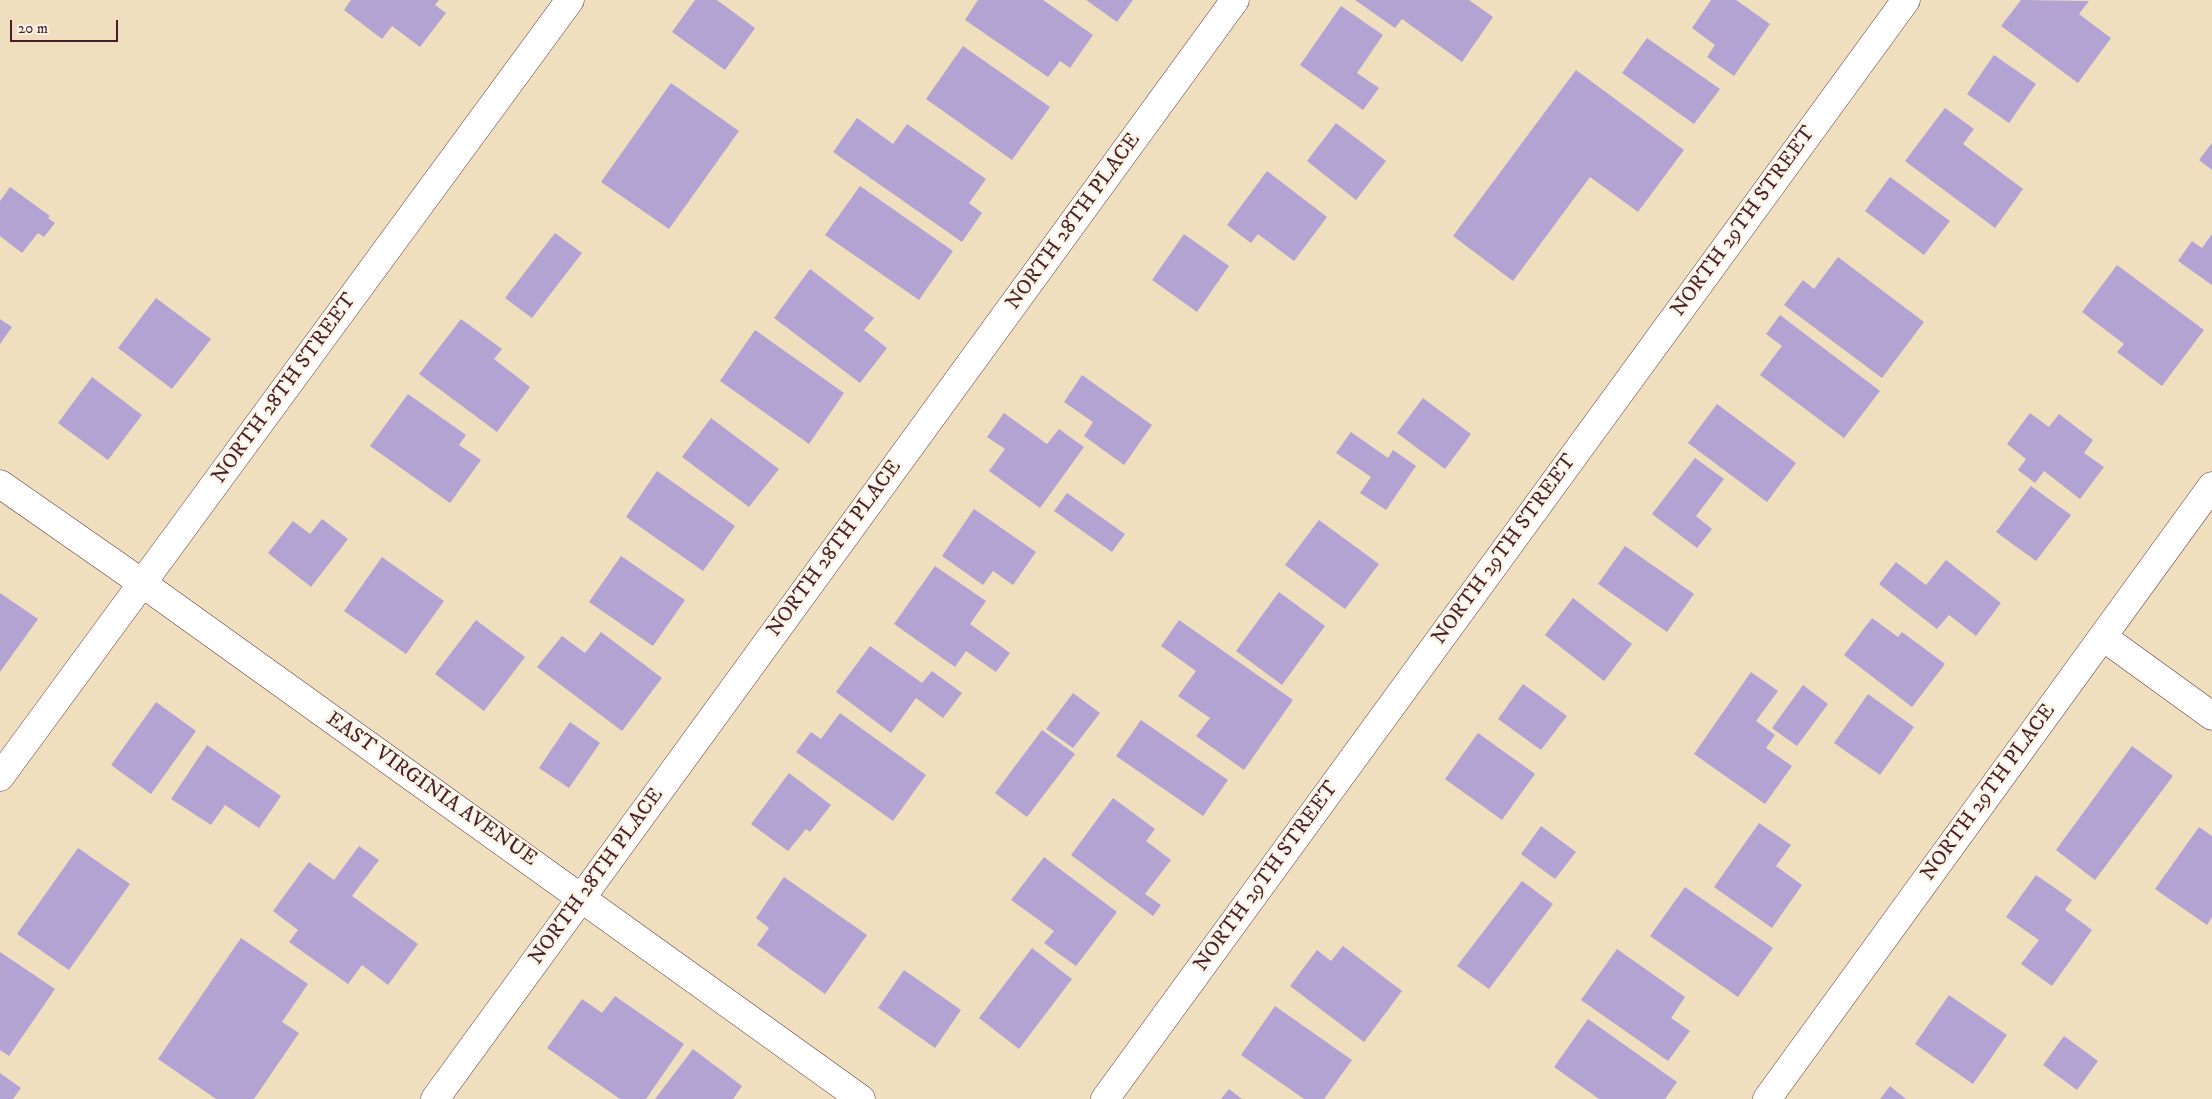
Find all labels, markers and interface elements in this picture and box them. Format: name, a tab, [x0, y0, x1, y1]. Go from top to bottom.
scale bar	[12, 10, 120, 42]
text: 20 m	[18, 19, 48, 38]
street label: NORTH 29TH STREET	[1666, 122, 1822, 322]
street label: NORTH 28TH PLACE	[1001, 129, 1147, 315]
street label: NORTH 28TH STREET	[207, 289, 363, 489]
street label: NORTH 29TH STREET	[1427, 450, 1583, 650]
street label: NORTH 28TH PLACE	[762, 456, 908, 642]
street label: NORTH 29TH PLACE	[1916, 700, 2062, 886]
street label: EAST VIRGINIA AVENUE	[321, 707, 541, 873]
street label: NORTH 29TH STREET	[1189, 777, 1345, 977]
street label: NORTH 28TH PLACE	[524, 784, 670, 970]

